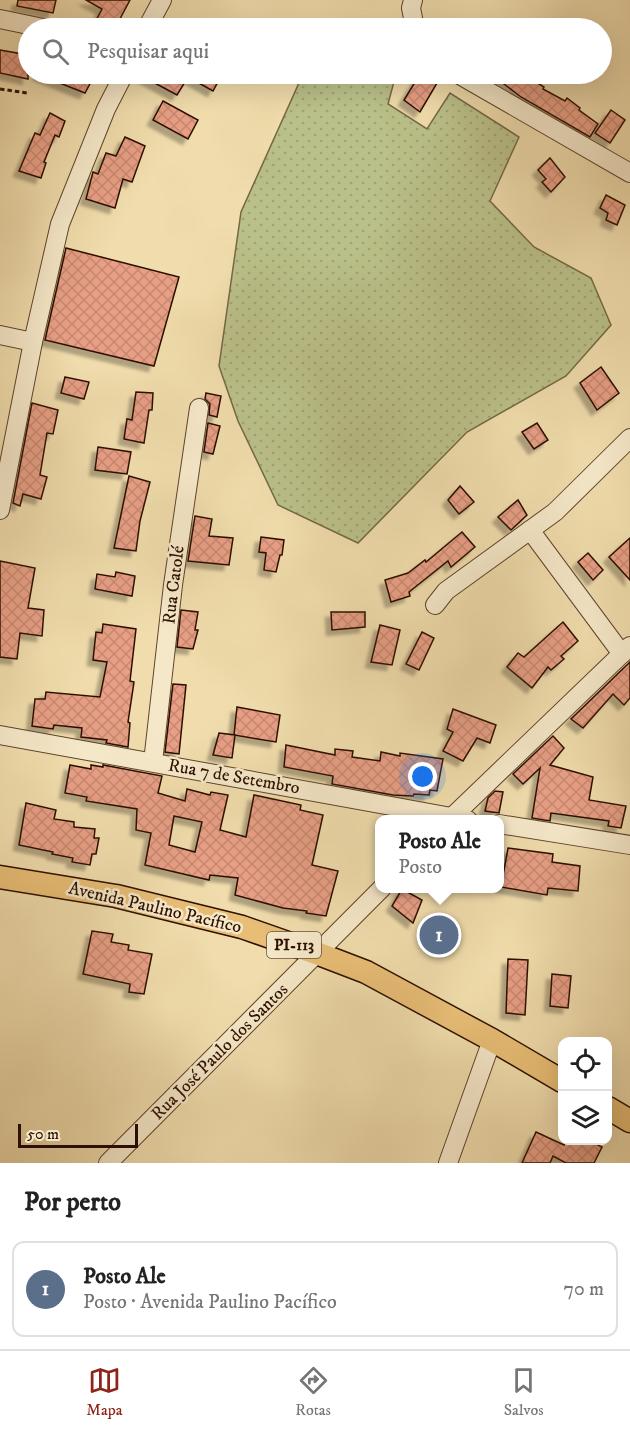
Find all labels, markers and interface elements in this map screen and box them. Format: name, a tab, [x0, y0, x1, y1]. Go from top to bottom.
search box	[18, 18, 612, 84]
icon: search	[39, 35, 72, 68]
text: Pesquisar aqui	[87, 38, 209, 65]
street label: Rua Catolé	[158, 544, 190, 626]
street label: Rua 7 de Setembro	[167, 755, 302, 799]
your location	[408, 762, 437, 791]
popup	[375, 815, 504, 893]
text: Posto Ale	[398, 828, 481, 855]
text: Posto	[398, 855, 442, 880]
street label: Avenida Paulino Pacífico	[66, 877, 244, 939]
pin: 1	[420, 912, 458, 958]
road number: PI-113	[267, 932, 321, 958]
street label: Rua José Paulo dos Santos	[147, 979, 293, 1125]
map controls	[558, 1037, 612, 1145]
button: locate	[558, 1037, 612, 1091]
button: layers	[558, 1091, 612, 1145]
scale bar	[18, 1121, 138, 1148]
text: 50 m	[27, 1124, 59, 1144]
text: Por perto	[24, 1186, 121, 1219]
text: Posto Ale	[83, 1263, 166, 1290]
text: 1	[42, 1277, 49, 1302]
text: 70 m	[563, 1277, 604, 1302]
text: Posto · Avenida Paulino Pacífico	[83, 1290, 337, 1315]
tab: Mapa	[86, 1364, 123, 1420]
tab: Rotas	[295, 1364, 331, 1420]
tab: Salvos	[504, 1364, 544, 1420]

